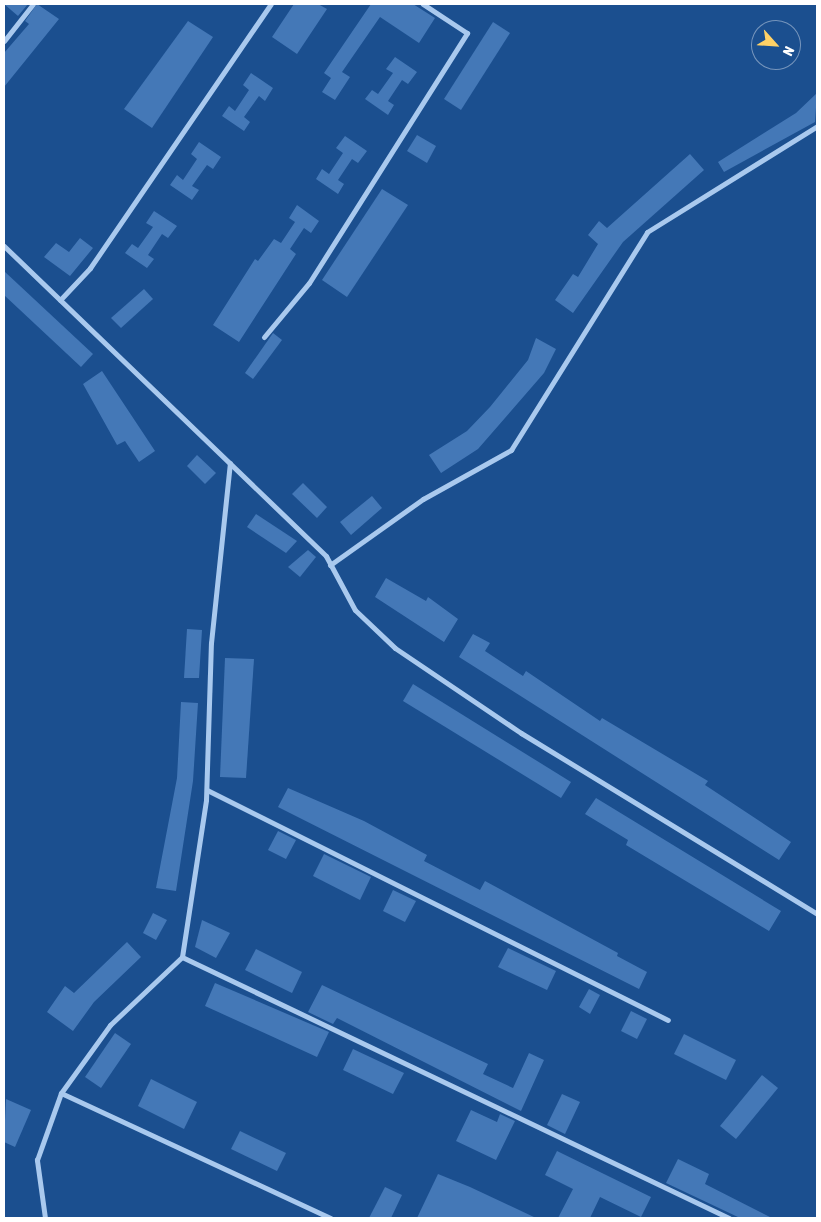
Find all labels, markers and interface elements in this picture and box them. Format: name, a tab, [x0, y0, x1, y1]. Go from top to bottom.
north arrow	[751, 20, 801, 70]
text: N	[780, 44, 798, 58]

